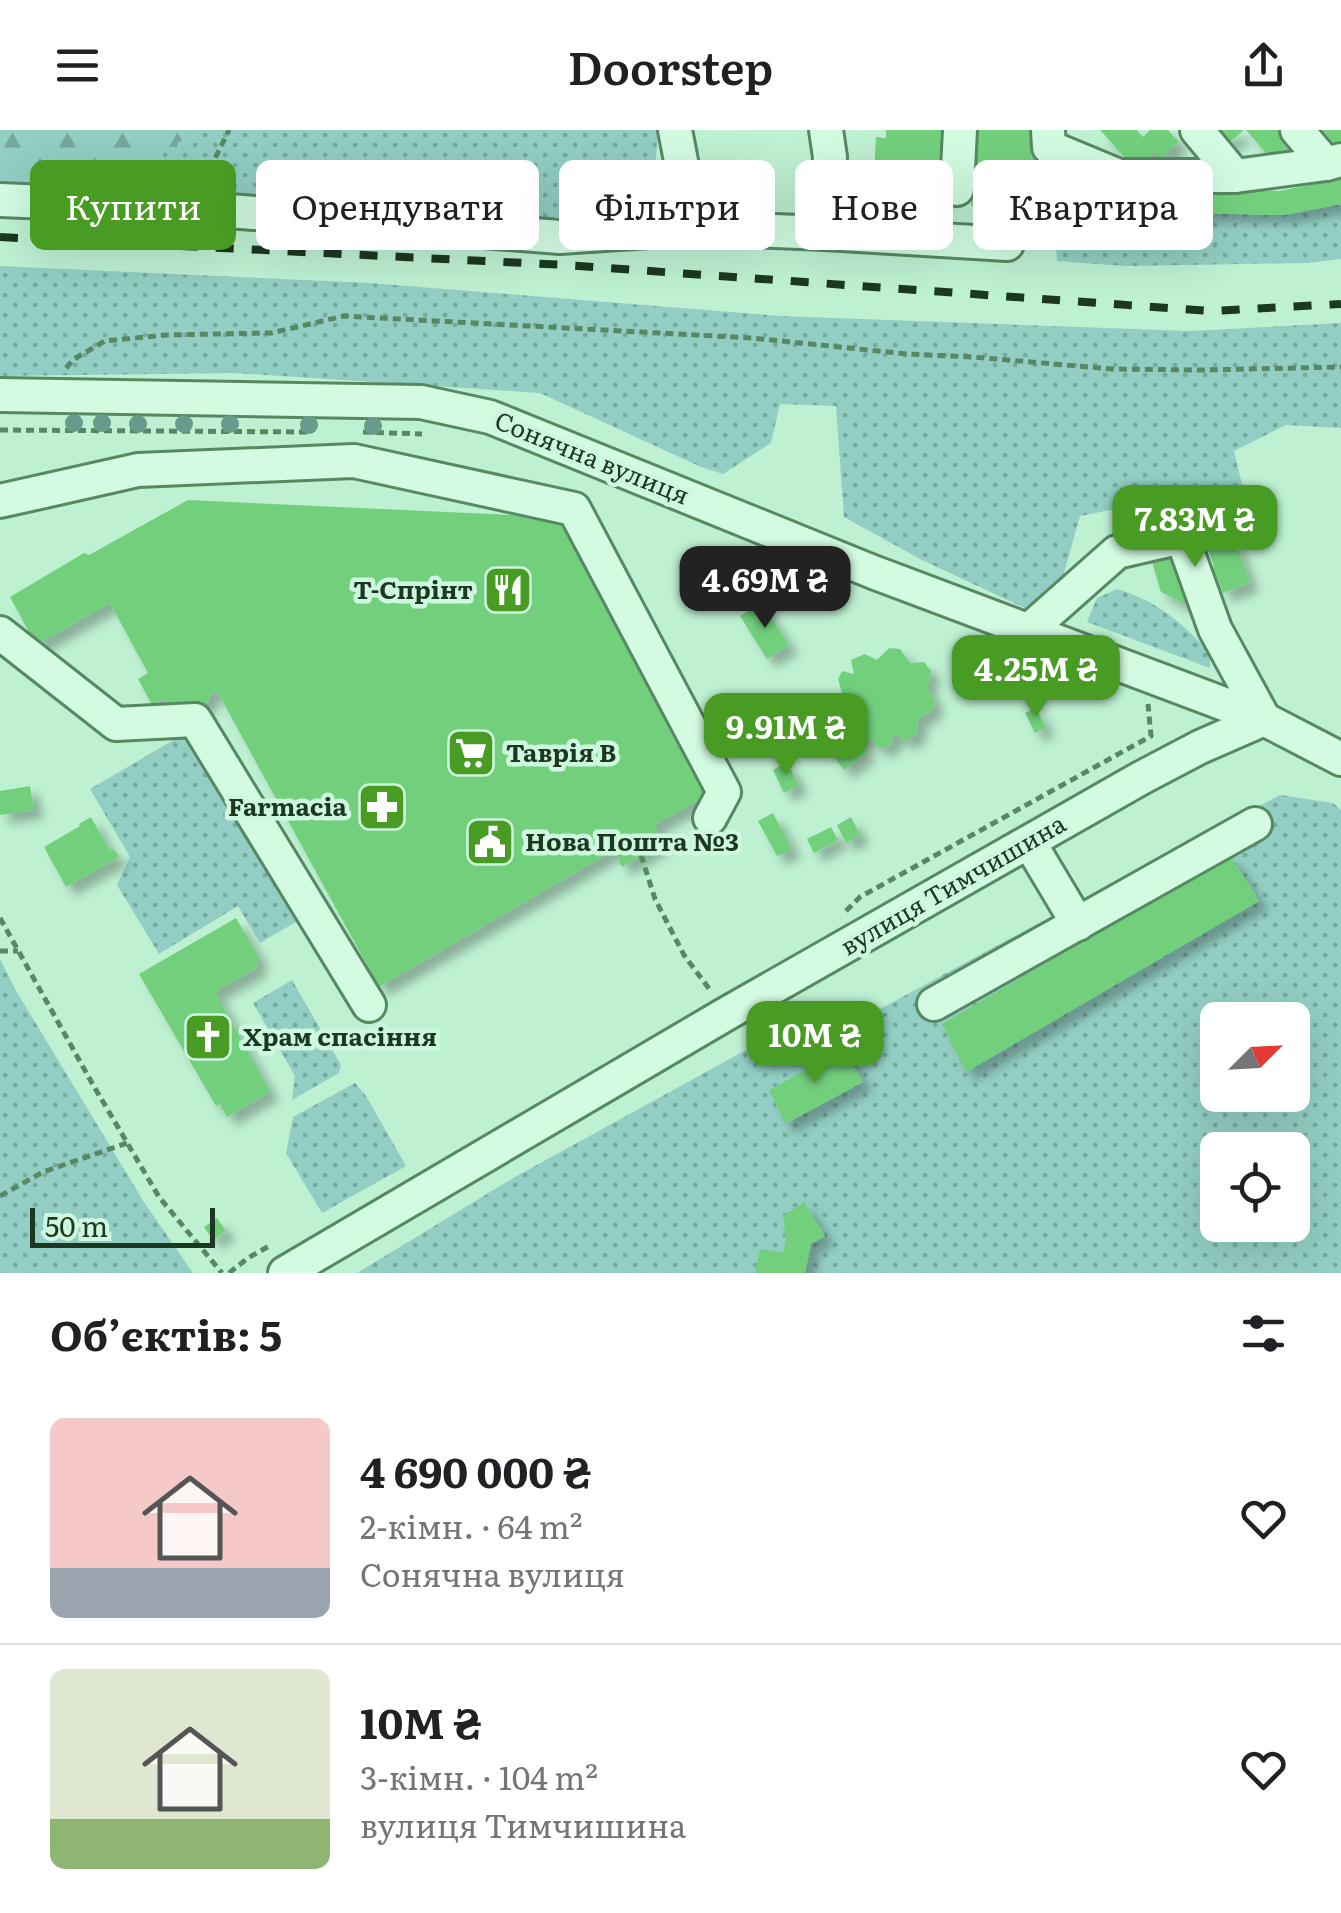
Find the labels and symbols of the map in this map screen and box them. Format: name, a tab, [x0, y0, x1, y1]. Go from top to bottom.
street label: Сонячна вулиця	[490, 401, 695, 513]
pin: 7.83M ₴	[1103, 485, 1287, 570]
pin: 4.69M ₴	[673, 546, 857, 631]
restaurant icon: Т-Спрінт	[482, 564, 534, 616]
place label: Т-Спрінт	[353, 570, 473, 607]
pin: 4.25M ₴	[944, 635, 1128, 720]
pin: 9.91M ₴	[694, 693, 878, 778]
supermarket icon: Таврія В	[445, 727, 497, 779]
place label: Таврія В	[506, 733, 616, 770]
pharmacy icon: Farmacia	[356, 781, 408, 833]
place label: Farmacia	[228, 787, 348, 824]
street label: вулиця Тимчишина	[833, 804, 1072, 963]
public building icon: Нова Пошта №3	[464, 816, 516, 868]
place label: Нова Пошта №3	[525, 822, 739, 859]
pin: 10M ₴	[745, 1001, 885, 1086]
north arrow	[1200, 1002, 1310, 1112]
church icon: Храм спасіння	[182, 1011, 234, 1063]
place label: Храм спасіння	[243, 1017, 437, 1054]
scale bar	[30, 1203, 215, 1248]

